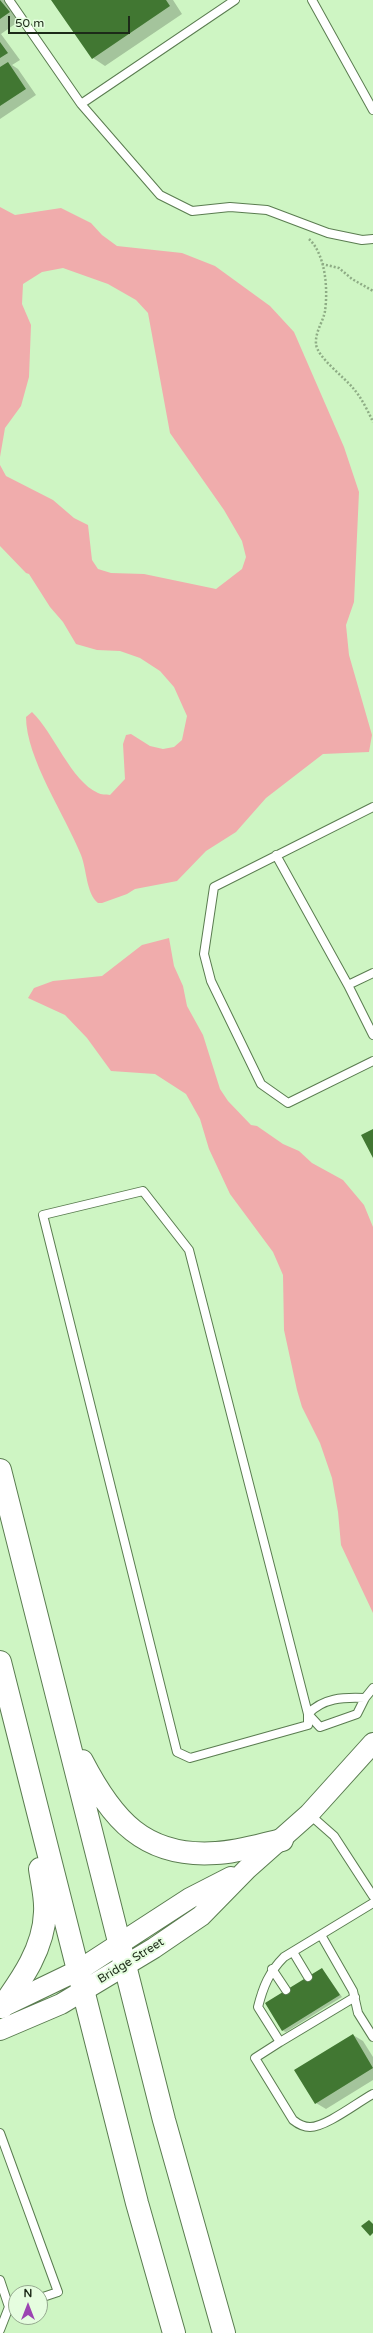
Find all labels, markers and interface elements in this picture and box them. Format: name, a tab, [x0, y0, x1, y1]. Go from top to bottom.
scale bar	[10, 8, 132, 34]
text: 50 m	[15, 16, 44, 30]
street label: Bridge Street	[95, 1935, 167, 1987]
north arrow	[8, 2285, 48, 2325]
text: N	[24, 2287, 32, 2300]

